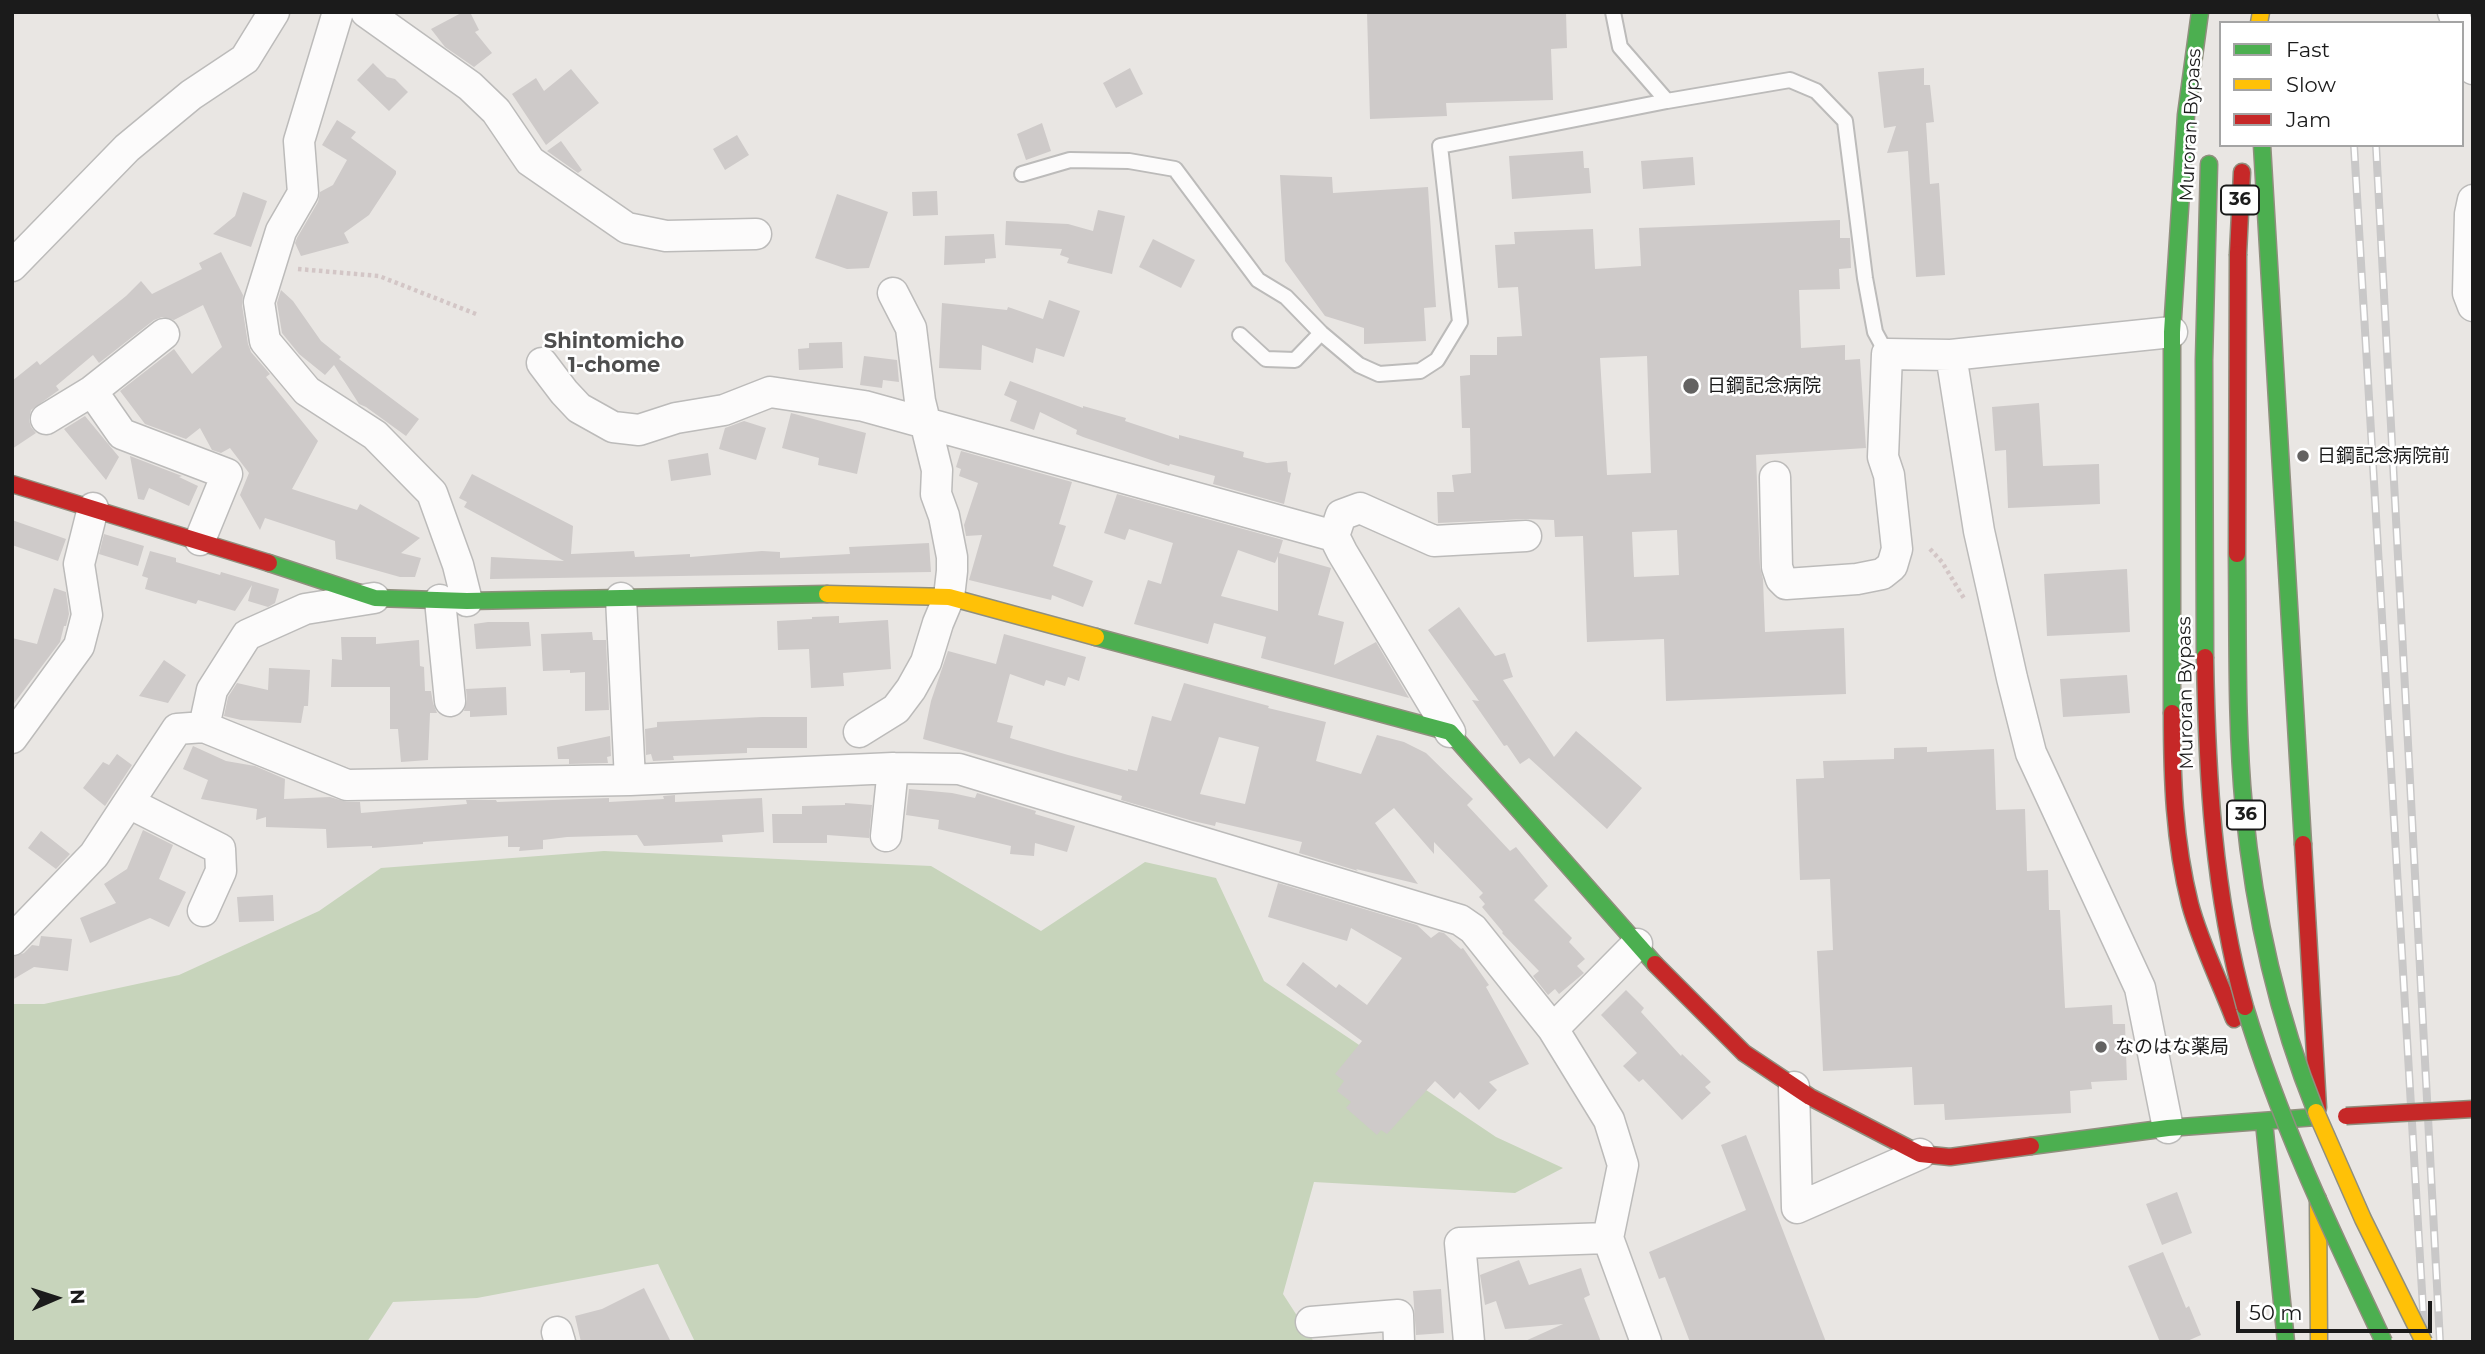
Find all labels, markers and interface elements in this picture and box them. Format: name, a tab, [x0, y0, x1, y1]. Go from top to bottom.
legend	[2219, 21, 2464, 147]
text: Fast	[2286, 37, 2330, 62]
street label: Muroran Bypass	[2176, 48, 2206, 202]
text: Slow	[2286, 72, 2336, 97]
text: Jam	[2286, 107, 2331, 132]
road number: 36	[2221, 186, 2259, 215]
district label: Shintomicho 1-chome	[544, 329, 684, 379]
place label: 日鋼記念病院	[1707, 375, 1821, 397]
marker: 日鋼記念病院	[1681, 376, 1701, 396]
place label: 日鋼記念病院前	[2317, 445, 2450, 467]
marker: 日鋼記念病院前	[2295, 448, 2311, 464]
street label: Muroran Bypass	[2173, 616, 2199, 770]
road number: 36	[2227, 800, 2265, 830]
place label: なのはな薬局	[2115, 1036, 2229, 1058]
marker: なのはな薬局	[2093, 1039, 2109, 1055]
north arrow	[21, 1263, 91, 1333]
scale bar	[2240, 1288, 2436, 1332]
text: N	[66, 1289, 89, 1305]
text: 50 m	[2249, 1300, 2303, 1325]

